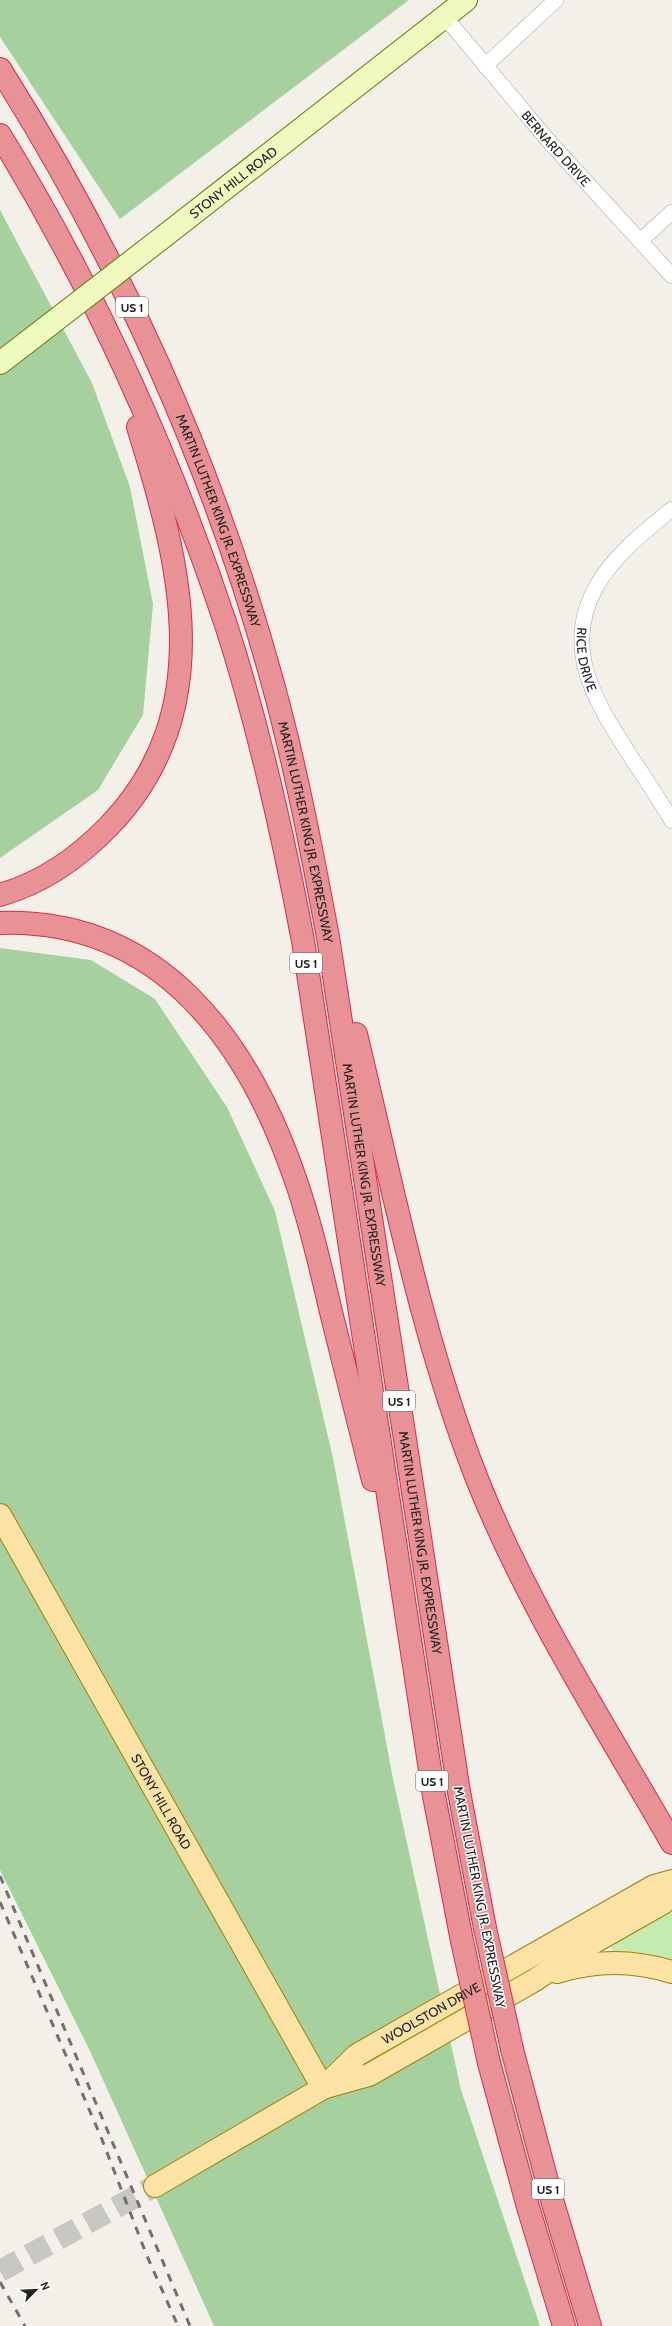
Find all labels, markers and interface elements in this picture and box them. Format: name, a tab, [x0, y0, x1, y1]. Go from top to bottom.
street label: BERNARD DRIVE	[518, 107, 594, 189]
street label: STONY HILL ROAD	[186, 143, 280, 222]
road number: US 1	[116, 297, 148, 317]
street label: MARTIN LUTHER KING JR. EXPRESSWAY	[173, 412, 264, 630]
street label: RICE DRIVE	[574, 627, 601, 694]
street label: MARTIN LUTHER KING JR. EXPRESSWAY	[275, 720, 337, 944]
road number: US 1	[290, 953, 322, 973]
street label: MARTIN LUTHER KING JR. EXPRESSWAY	[339, 1062, 390, 1288]
road number: US 1	[383, 1391, 415, 1411]
street label: MARTIN LUTHER KING JR. EXPRESSWAY	[396, 1430, 446, 1656]
street label: STONY HILL ROAD	[128, 1751, 195, 1852]
road number: US 1	[416, 1771, 448, 1791]
street label: MARTIN LUTHER KING JR. EXPRESSWAY	[451, 1785, 509, 2010]
street label: WOOLSTON DRIVE	[379, 1979, 483, 2047]
road number: US 1	[532, 2179, 564, 2199]
north arrow	[16, 2270, 56, 2310]
text: N	[37, 2280, 53, 2292]

